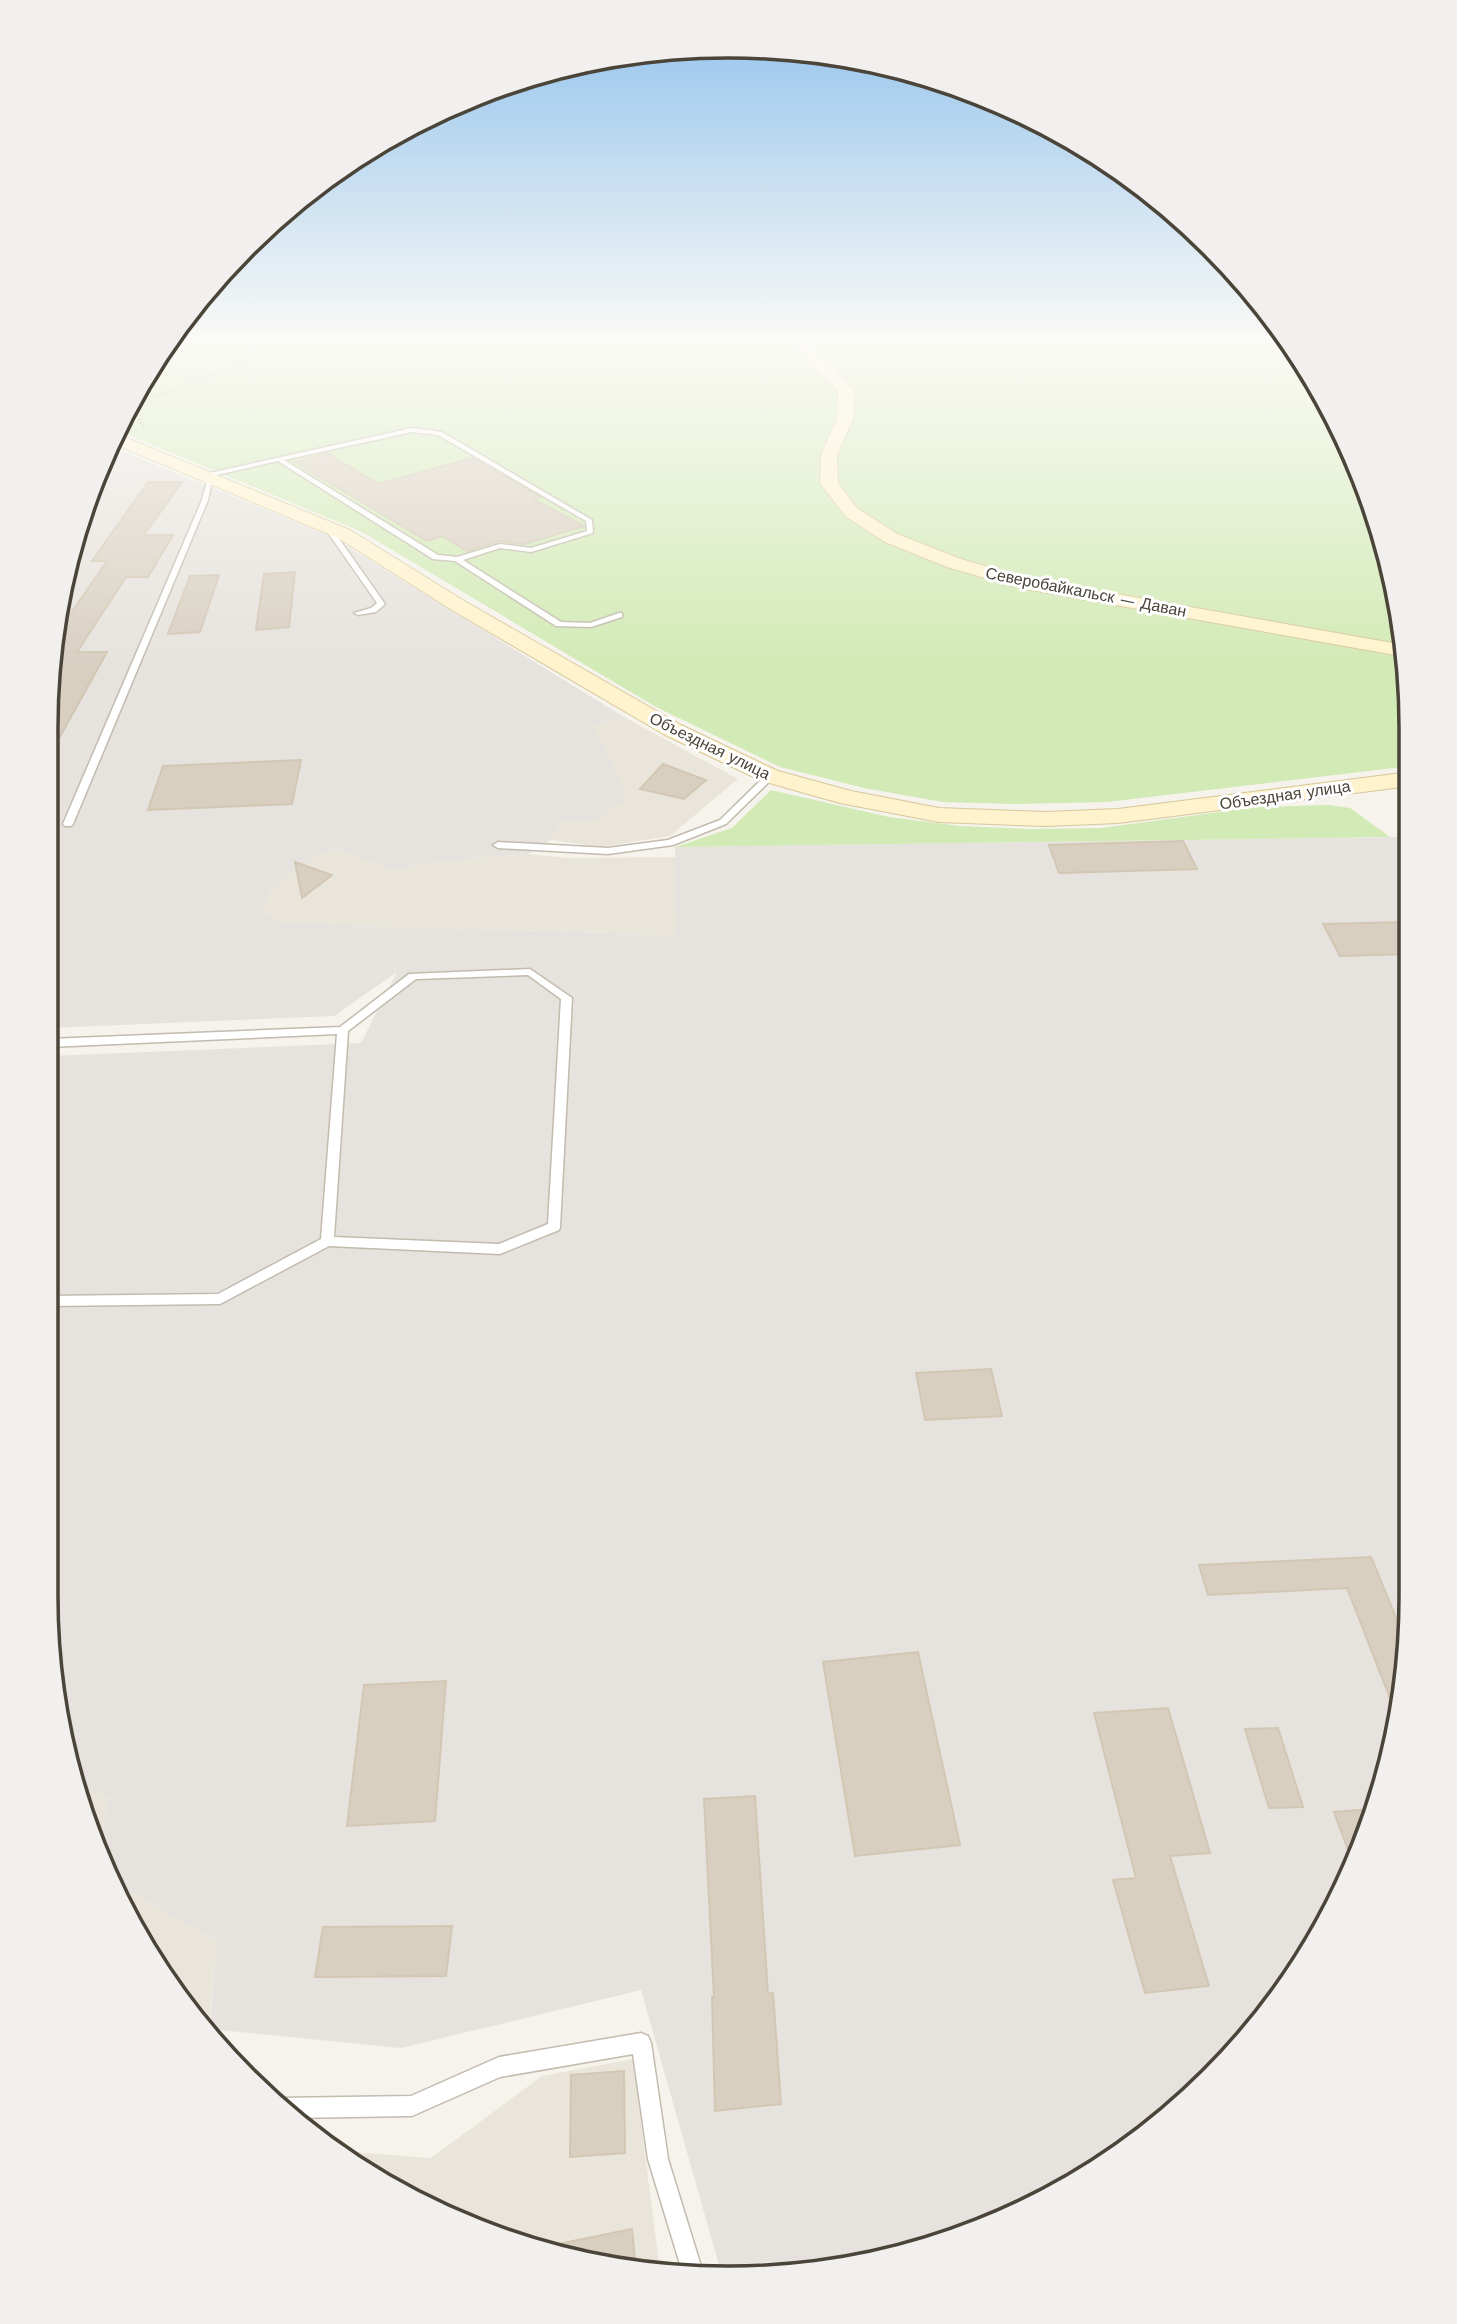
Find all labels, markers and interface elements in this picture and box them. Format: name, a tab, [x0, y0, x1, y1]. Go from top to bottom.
street label: Северобайкальск — Даван	[984, 563, 1188, 621]
street label: Объездная улица	[647, 709, 773, 783]
street label: Объездная улица	[1218, 776, 1352, 814]

